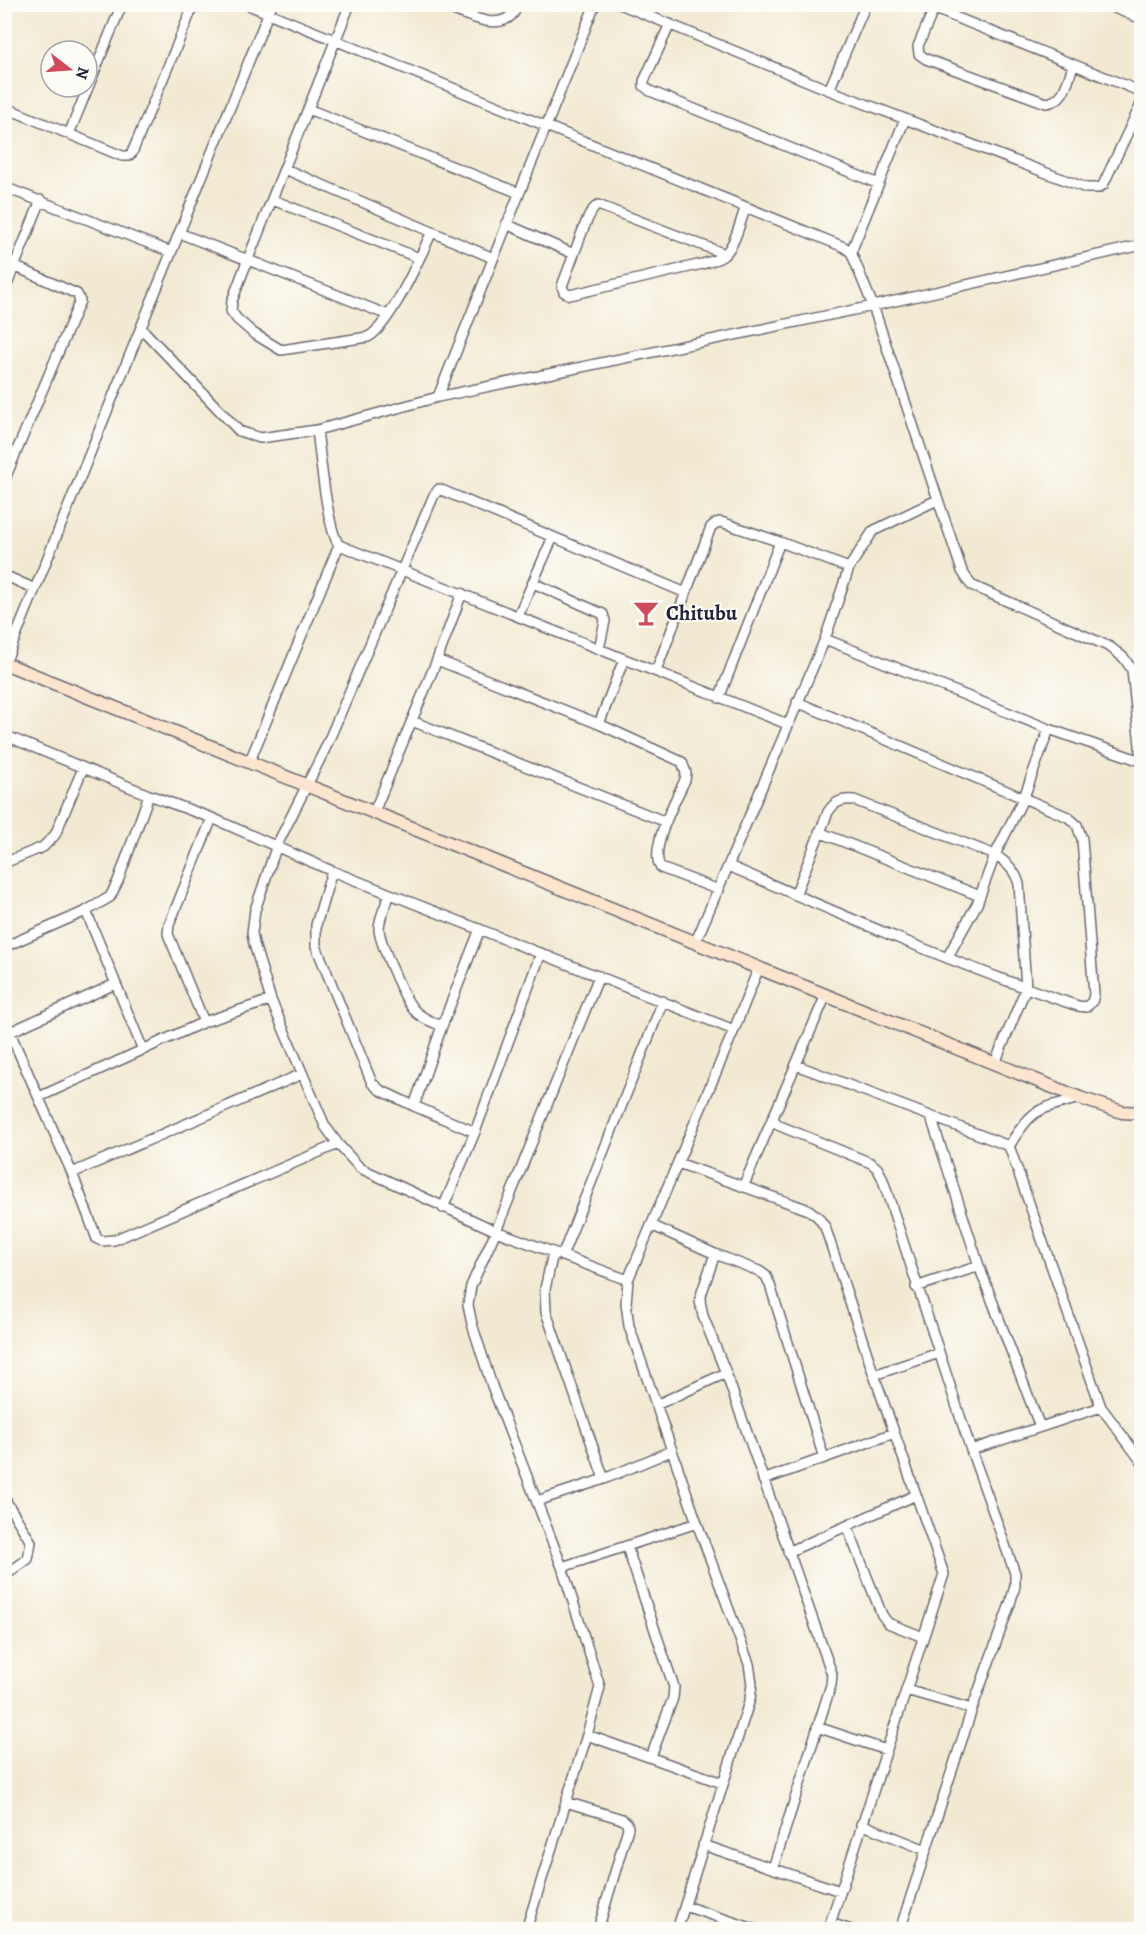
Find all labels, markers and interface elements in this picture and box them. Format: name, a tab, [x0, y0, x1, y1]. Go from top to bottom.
north arrow	[39, 39, 99, 99]
text: N	[70, 64, 95, 82]
bar icon: Chitubu	[631, 598, 661, 628]
place label: Chitubu	[666, 599, 738, 627]

